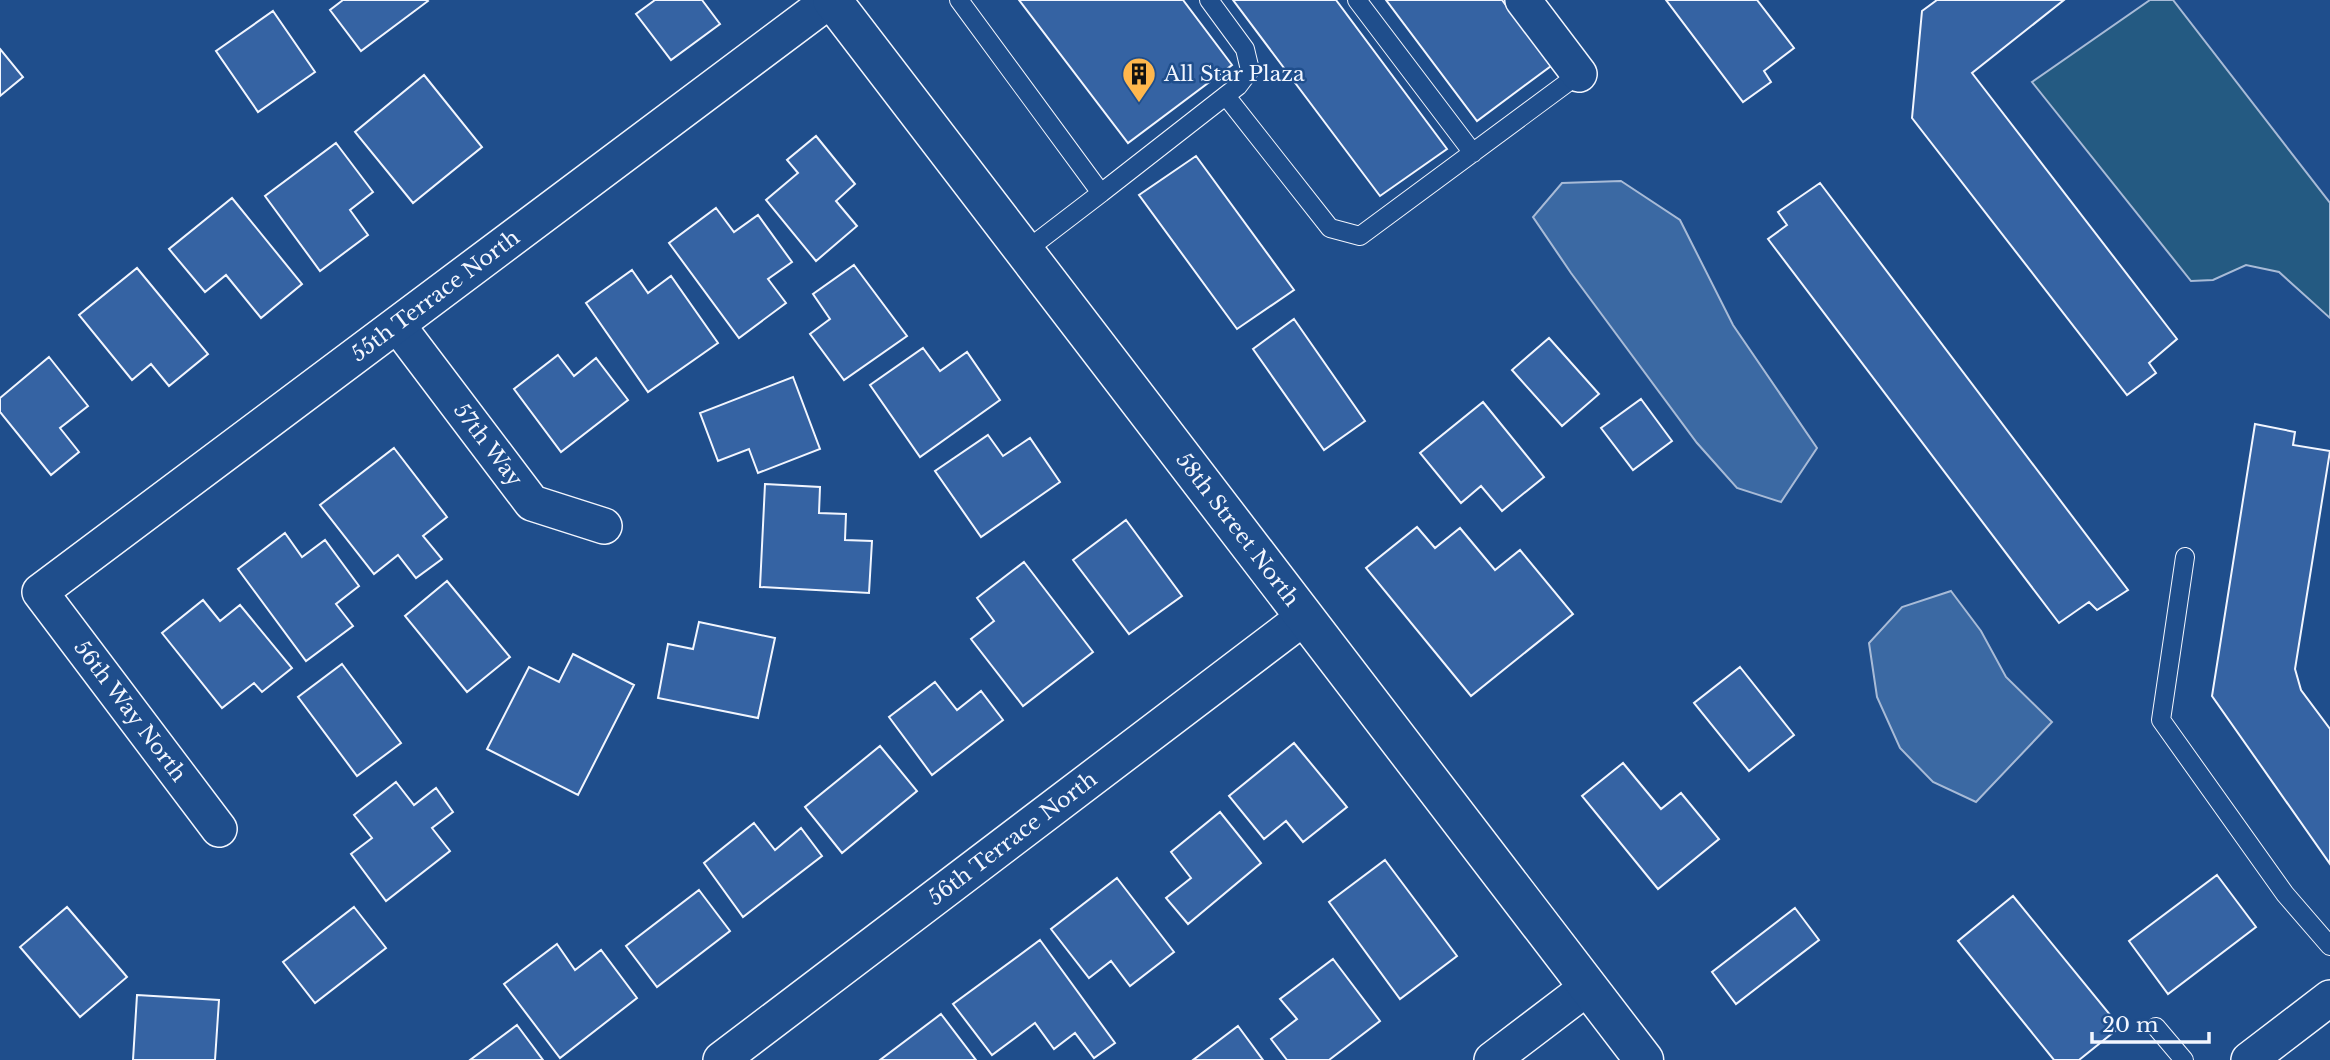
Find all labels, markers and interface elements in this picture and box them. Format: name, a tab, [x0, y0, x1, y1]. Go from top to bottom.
building icon: All Star Plaza	[1120, 55, 1158, 104]
place label: All Star Plaza	[1163, 61, 1305, 87]
street label: 55th Terrace North	[346, 224, 525, 367]
street label: 57th Way	[448, 398, 528, 492]
street label: 58th Street North	[1170, 447, 1305, 612]
street label: 56th Way North	[68, 635, 192, 787]
street label: 56th Terrace North	[923, 766, 1102, 911]
scale bar	[2092, 1000, 2209, 1044]
text: 20 m	[2102, 1012, 2159, 1038]

